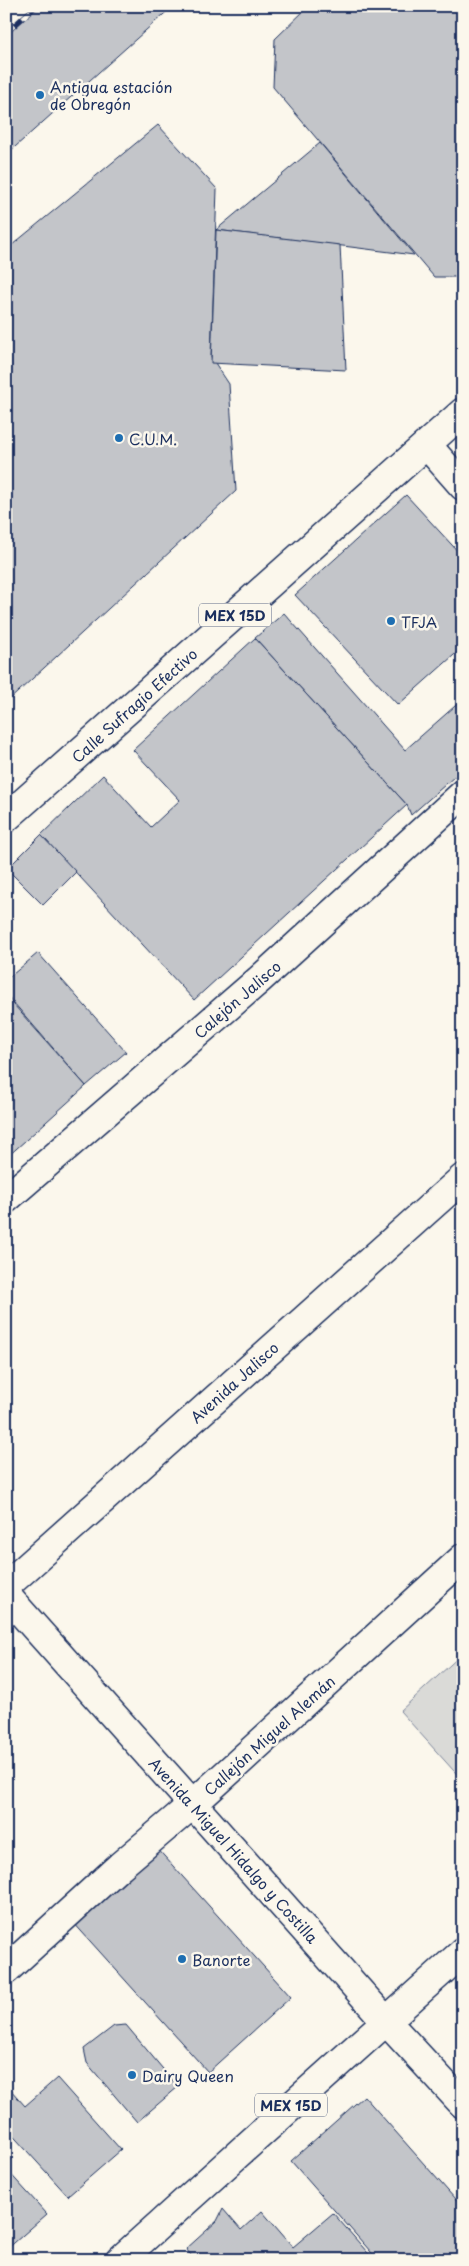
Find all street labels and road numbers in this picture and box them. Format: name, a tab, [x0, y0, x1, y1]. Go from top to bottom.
road number: MEX 15D	[199, 604, 271, 626]
street label: Calle Sufragio Efectivo	[66, 642, 202, 768]
street label: Calejón Jalisco	[188, 955, 286, 1043]
street label: Avenida Jalisco	[185, 1336, 283, 1428]
street label: Callejón Miguel Alemán	[198, 1670, 340, 1800]
street label: Avenida Miguel Hidalgo y Costilla	[144, 1752, 324, 1948]
road number: MEX 15D	[255, 2094, 327, 2116]

